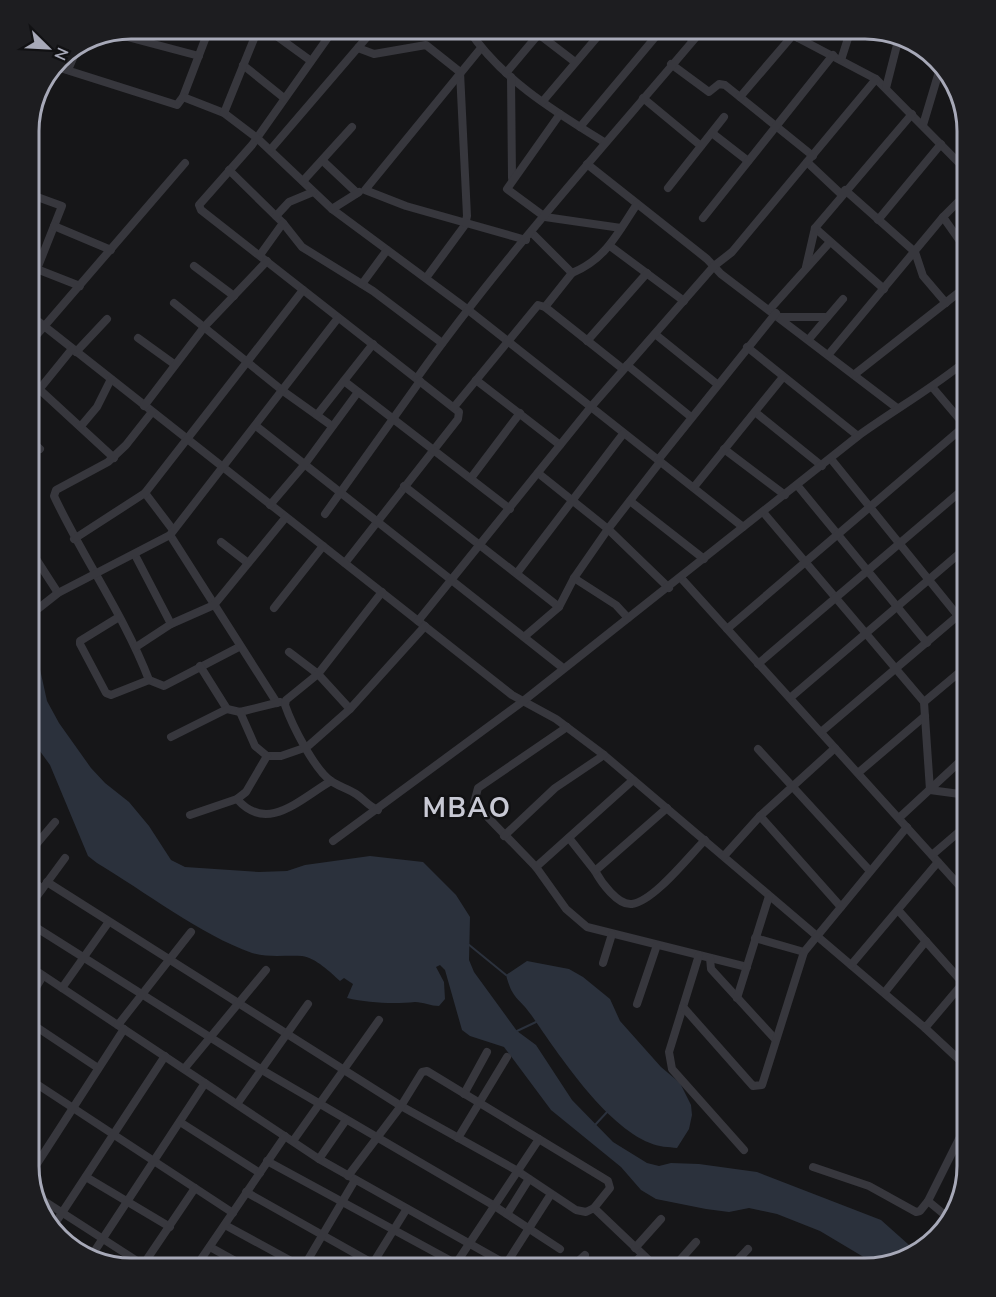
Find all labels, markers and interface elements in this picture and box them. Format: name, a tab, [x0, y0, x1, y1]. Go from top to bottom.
north arrow	[18, 18, 78, 78]
text: N	[48, 44, 73, 64]
district label: MBAO	[423, 790, 511, 827]

